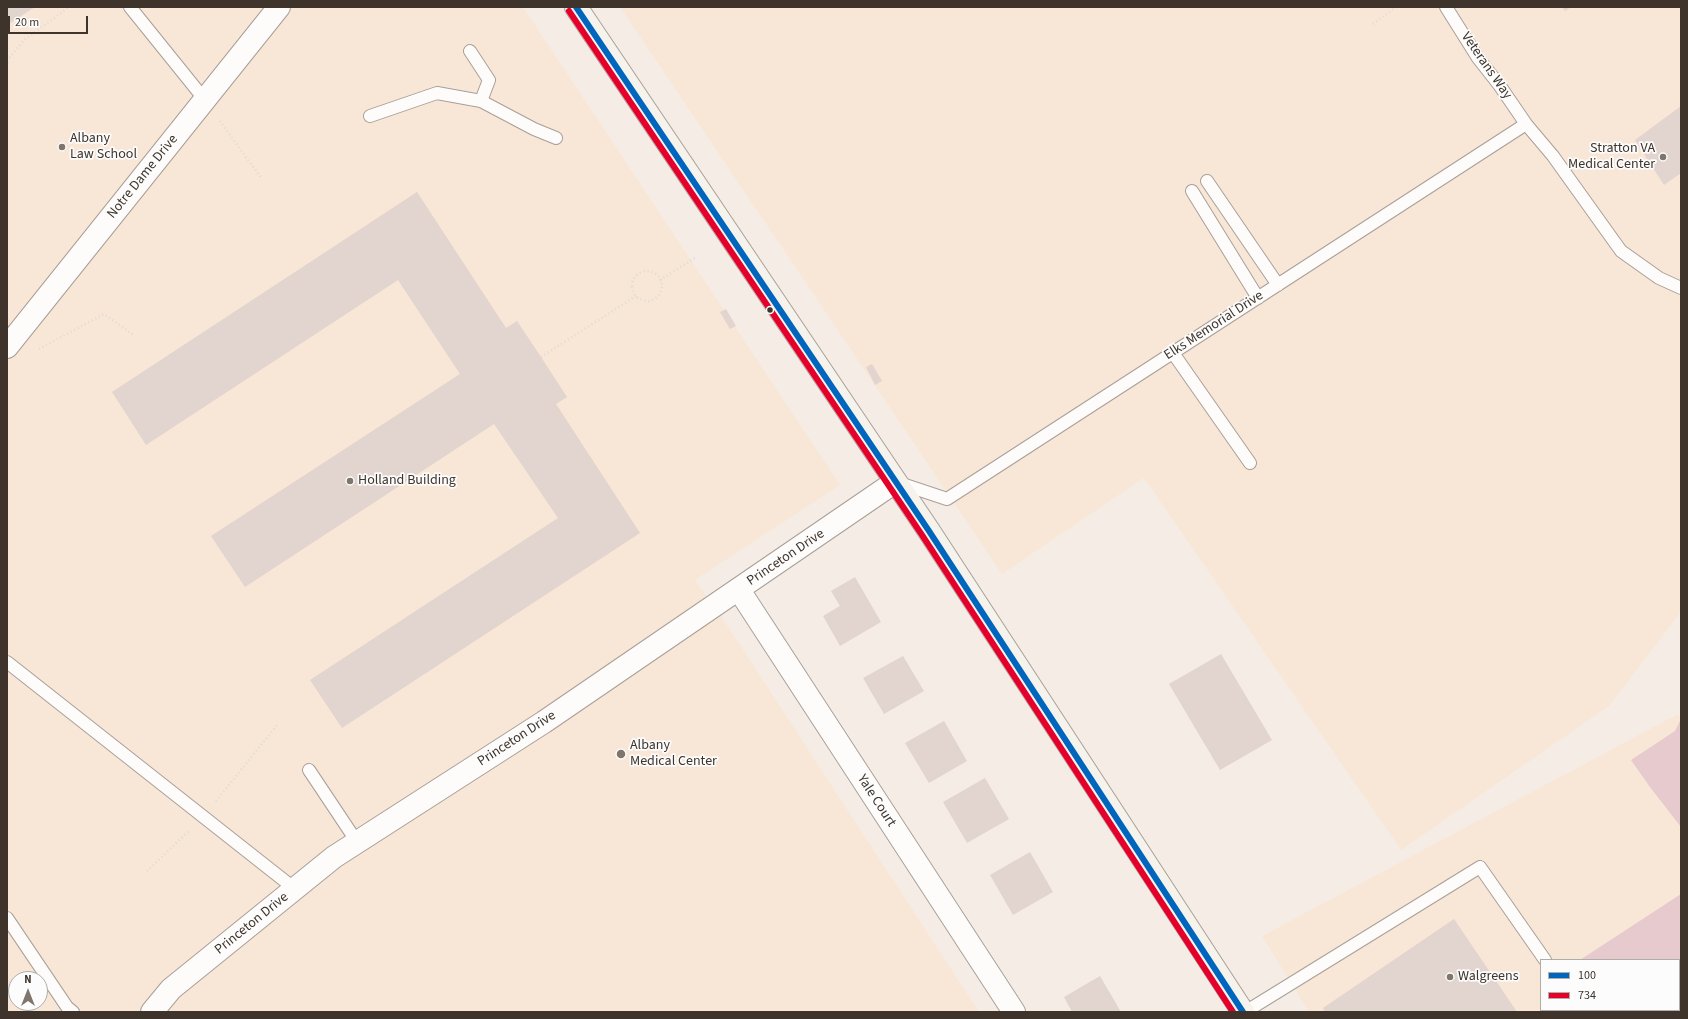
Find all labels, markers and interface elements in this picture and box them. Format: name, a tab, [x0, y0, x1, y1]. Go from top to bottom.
scale bar	[10, 8, 90, 34]
text: 20 m	[15, 14, 39, 31]
street label: Veterans Way	[1457, 29, 1515, 103]
place label: Albany Law School	[70, 131, 137, 164]
street label: Notre Dame Drive	[104, 132, 182, 222]
place label: Stratton VA Medical Center	[1568, 141, 1655, 174]
marker: Albany Law School	[57, 142, 67, 152]
marker: Stratton VA Medical Center	[1658, 152, 1668, 162]
street label: Elks Memorial Drive	[1161, 288, 1267, 364]
unlabelled marker	[765, 305, 775, 315]
place label: Holland Building	[358, 473, 456, 489]
marker: Holland Building	[345, 476, 355, 486]
street label: Princeton Drive	[744, 526, 828, 590]
street label: Princeton Drive	[475, 708, 559, 770]
place label: Albany Medical Center	[630, 738, 717, 770]
marker: Albany Medical Center	[615, 748, 627, 760]
street label: Yale Court	[853, 772, 899, 830]
street label: Princeton Drive	[212, 889, 292, 959]
legend	[1540, 959, 1680, 1011]
text: 100	[1578, 967, 1596, 984]
place label: Walgreens	[1458, 969, 1519, 985]
north arrow	[8, 971, 48, 1011]
text: N	[24, 972, 32, 987]
marker: Walgreens	[1445, 972, 1455, 982]
text: 734	[1578, 987, 1596, 1004]

